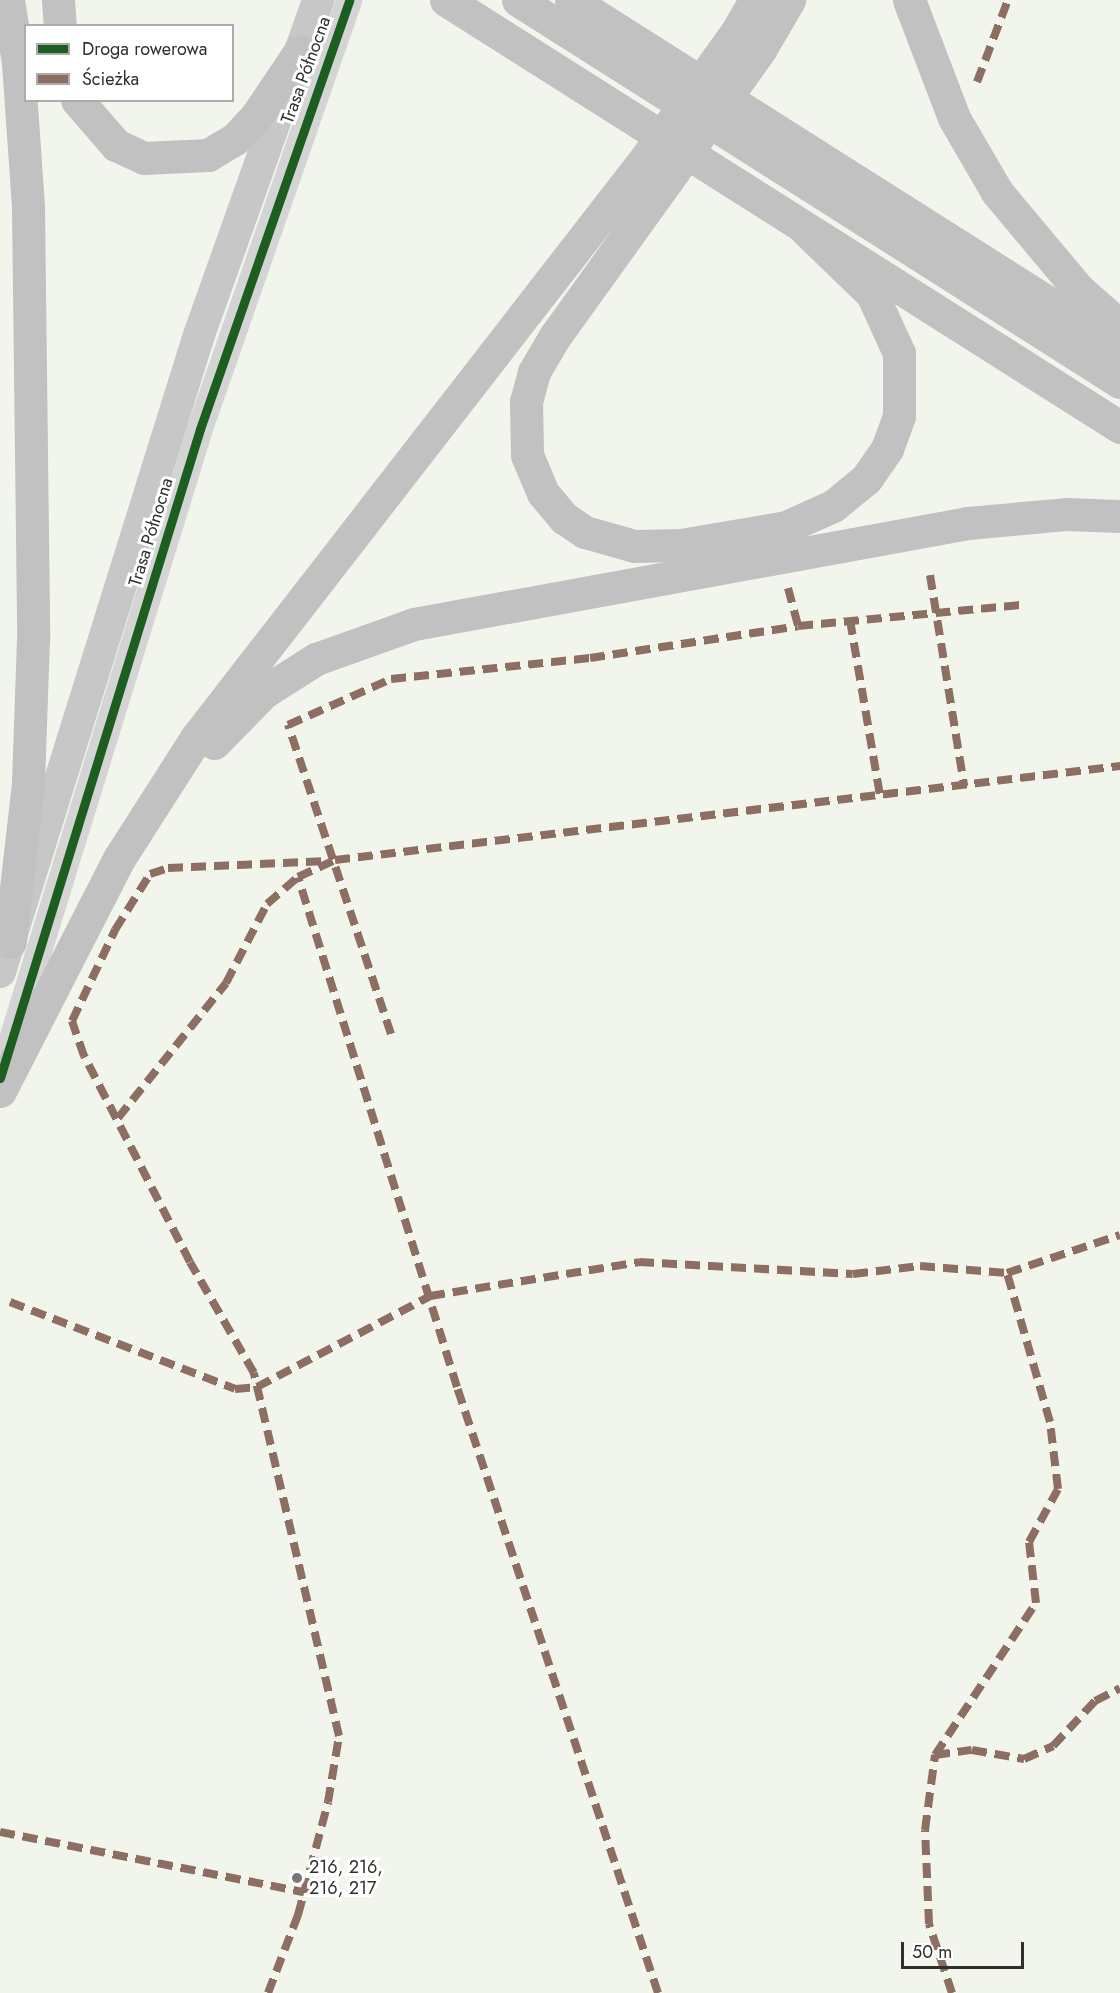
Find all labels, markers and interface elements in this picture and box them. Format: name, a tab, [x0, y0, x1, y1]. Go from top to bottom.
street label: Trasa Północna	[277, 14, 335, 126]
legend	[24, 24, 234, 102]
text: Droga rowerowa	[82, 36, 207, 62]
text: Ścieżka	[82, 66, 139, 92]
street label: Trasa Północna	[124, 475, 178, 589]
place label: 216, 216, 216, 217	[309, 1857, 383, 1900]
marker: 216, 216, 216, 217	[290, 1871, 304, 1885]
scale bar	[904, 1930, 1027, 1968]
text: 50 m	[912, 1939, 952, 1965]

